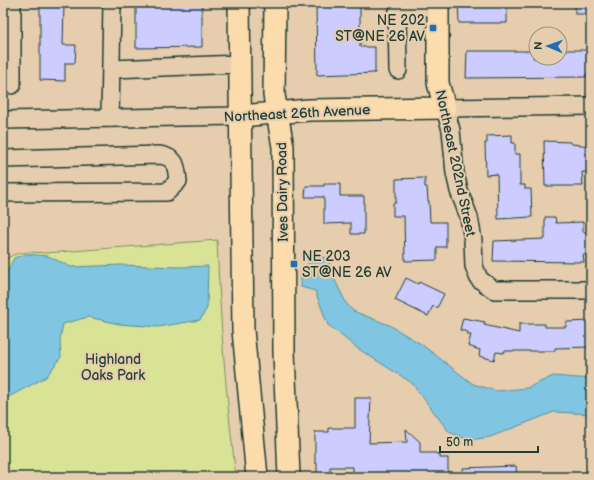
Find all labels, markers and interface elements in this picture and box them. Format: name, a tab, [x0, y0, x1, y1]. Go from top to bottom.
place label: NE 202 ST@NE 26 AV	[335, 12, 426, 45]
marker: NE 202 ST@NE 26 AV	[428, 23, 438, 33]
north arrow	[528, 26, 568, 66]
text: N	[532, 41, 545, 50]
street label: Northeast 202nd Street	[432, 88, 480, 239]
street label: Northeast 26th Avenue	[223, 101, 371, 126]
street label: Ives Dairy Road	[273, 142, 292, 242]
place label: NE 203 ST@NE 26 AV	[302, 248, 392, 281]
marker: NE 203 ST@NE 26 AV	[289, 259, 299, 269]
park label: Highland Oaks Park	[81, 351, 145, 384]
scale bar	[440, 428, 538, 454]
text: 50 m	[446, 435, 473, 450]

